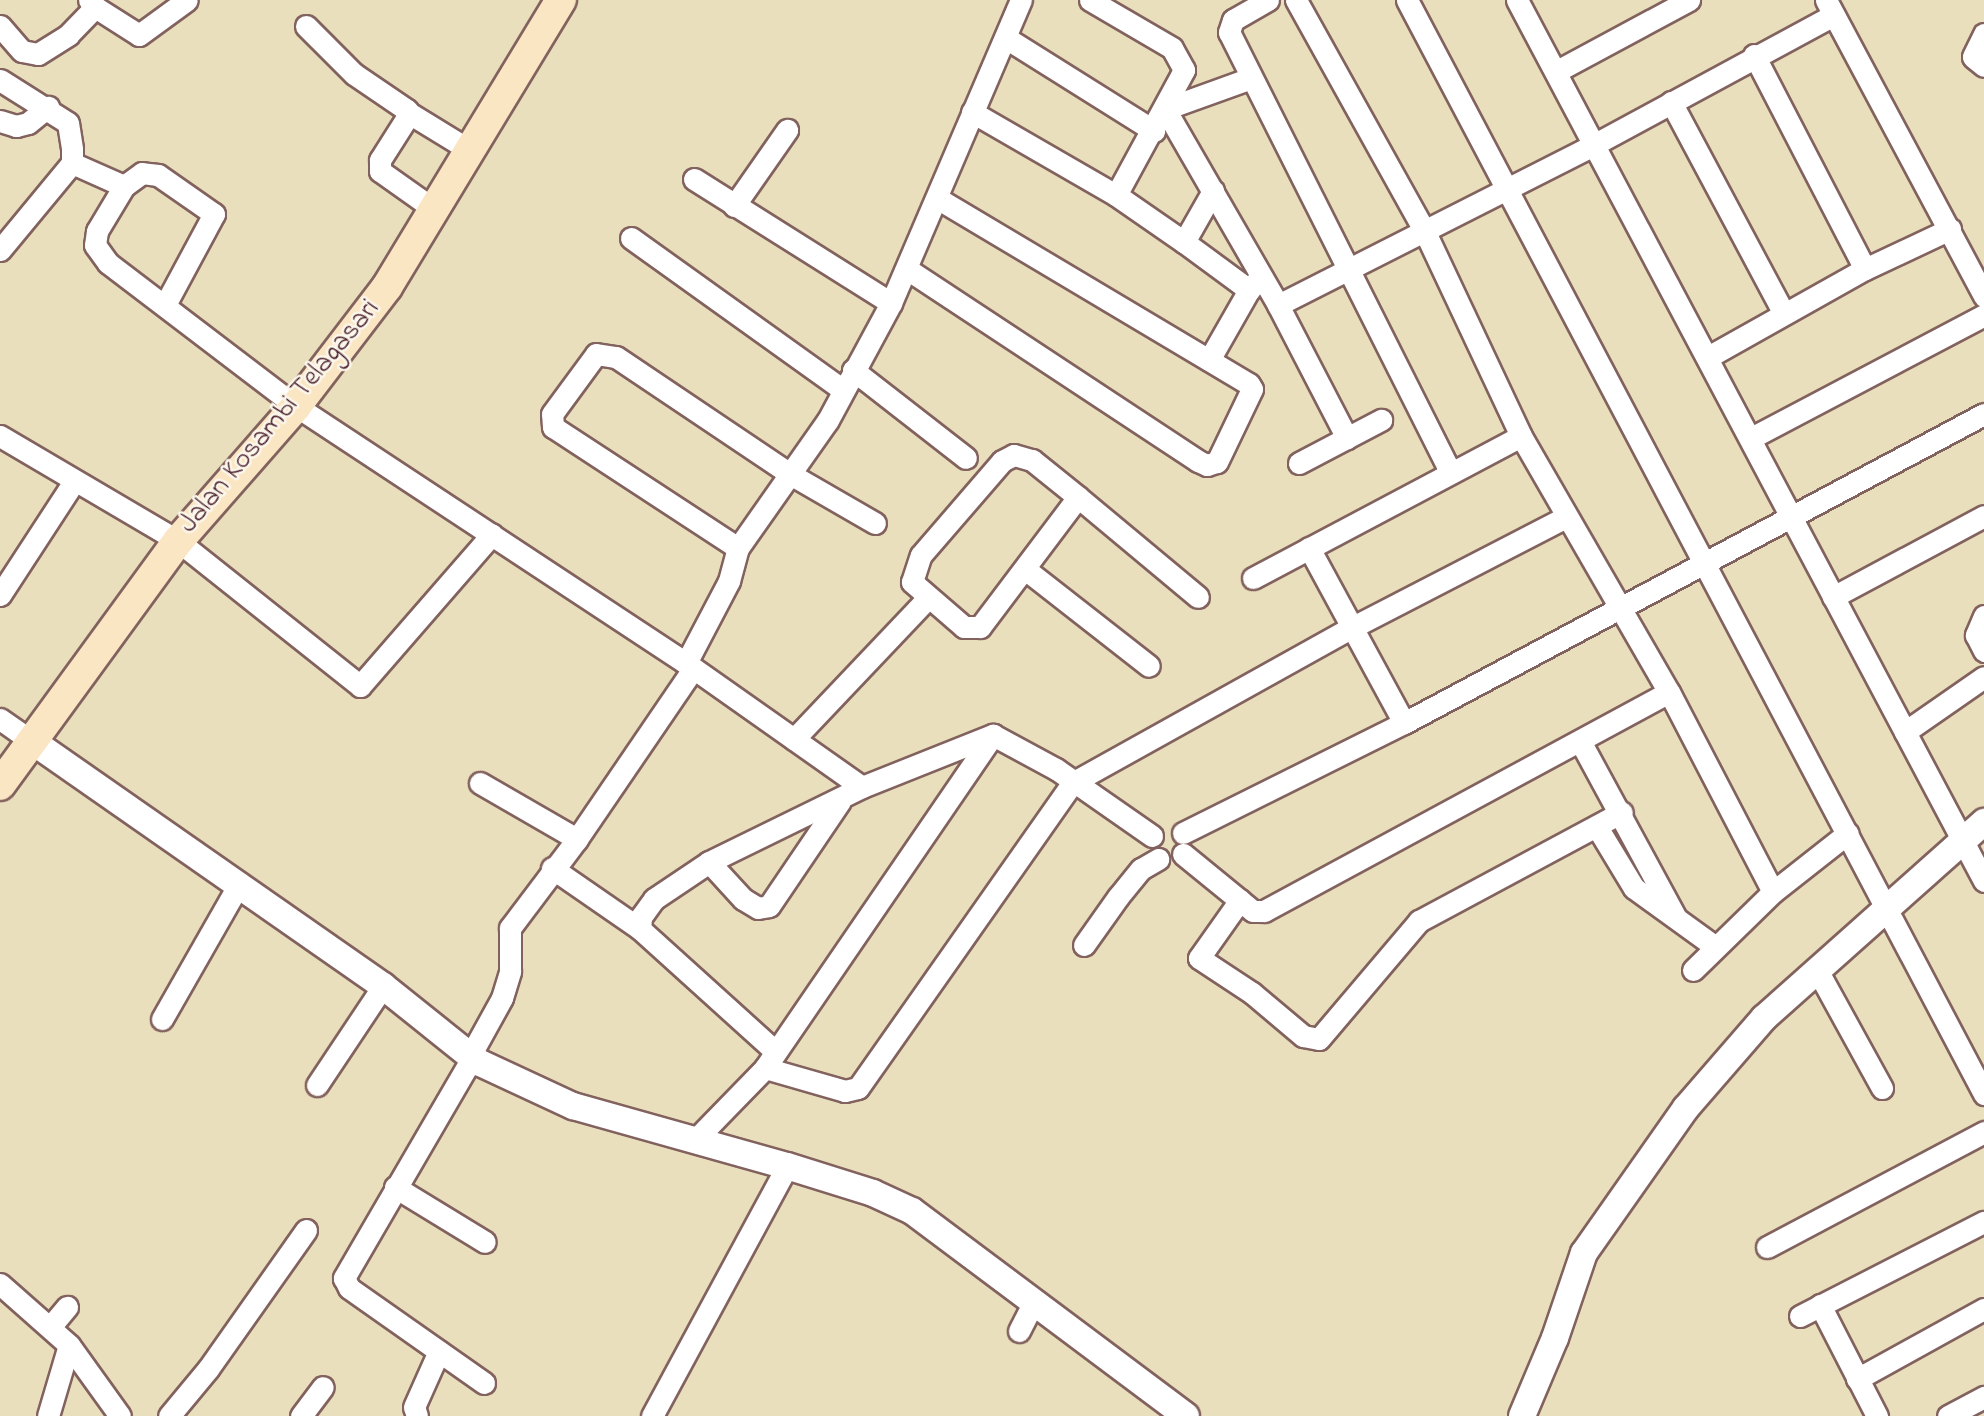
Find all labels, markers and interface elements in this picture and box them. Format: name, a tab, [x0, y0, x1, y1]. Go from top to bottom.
street label: Jalan Kosambi Telagasari	[172, 293, 388, 541]

